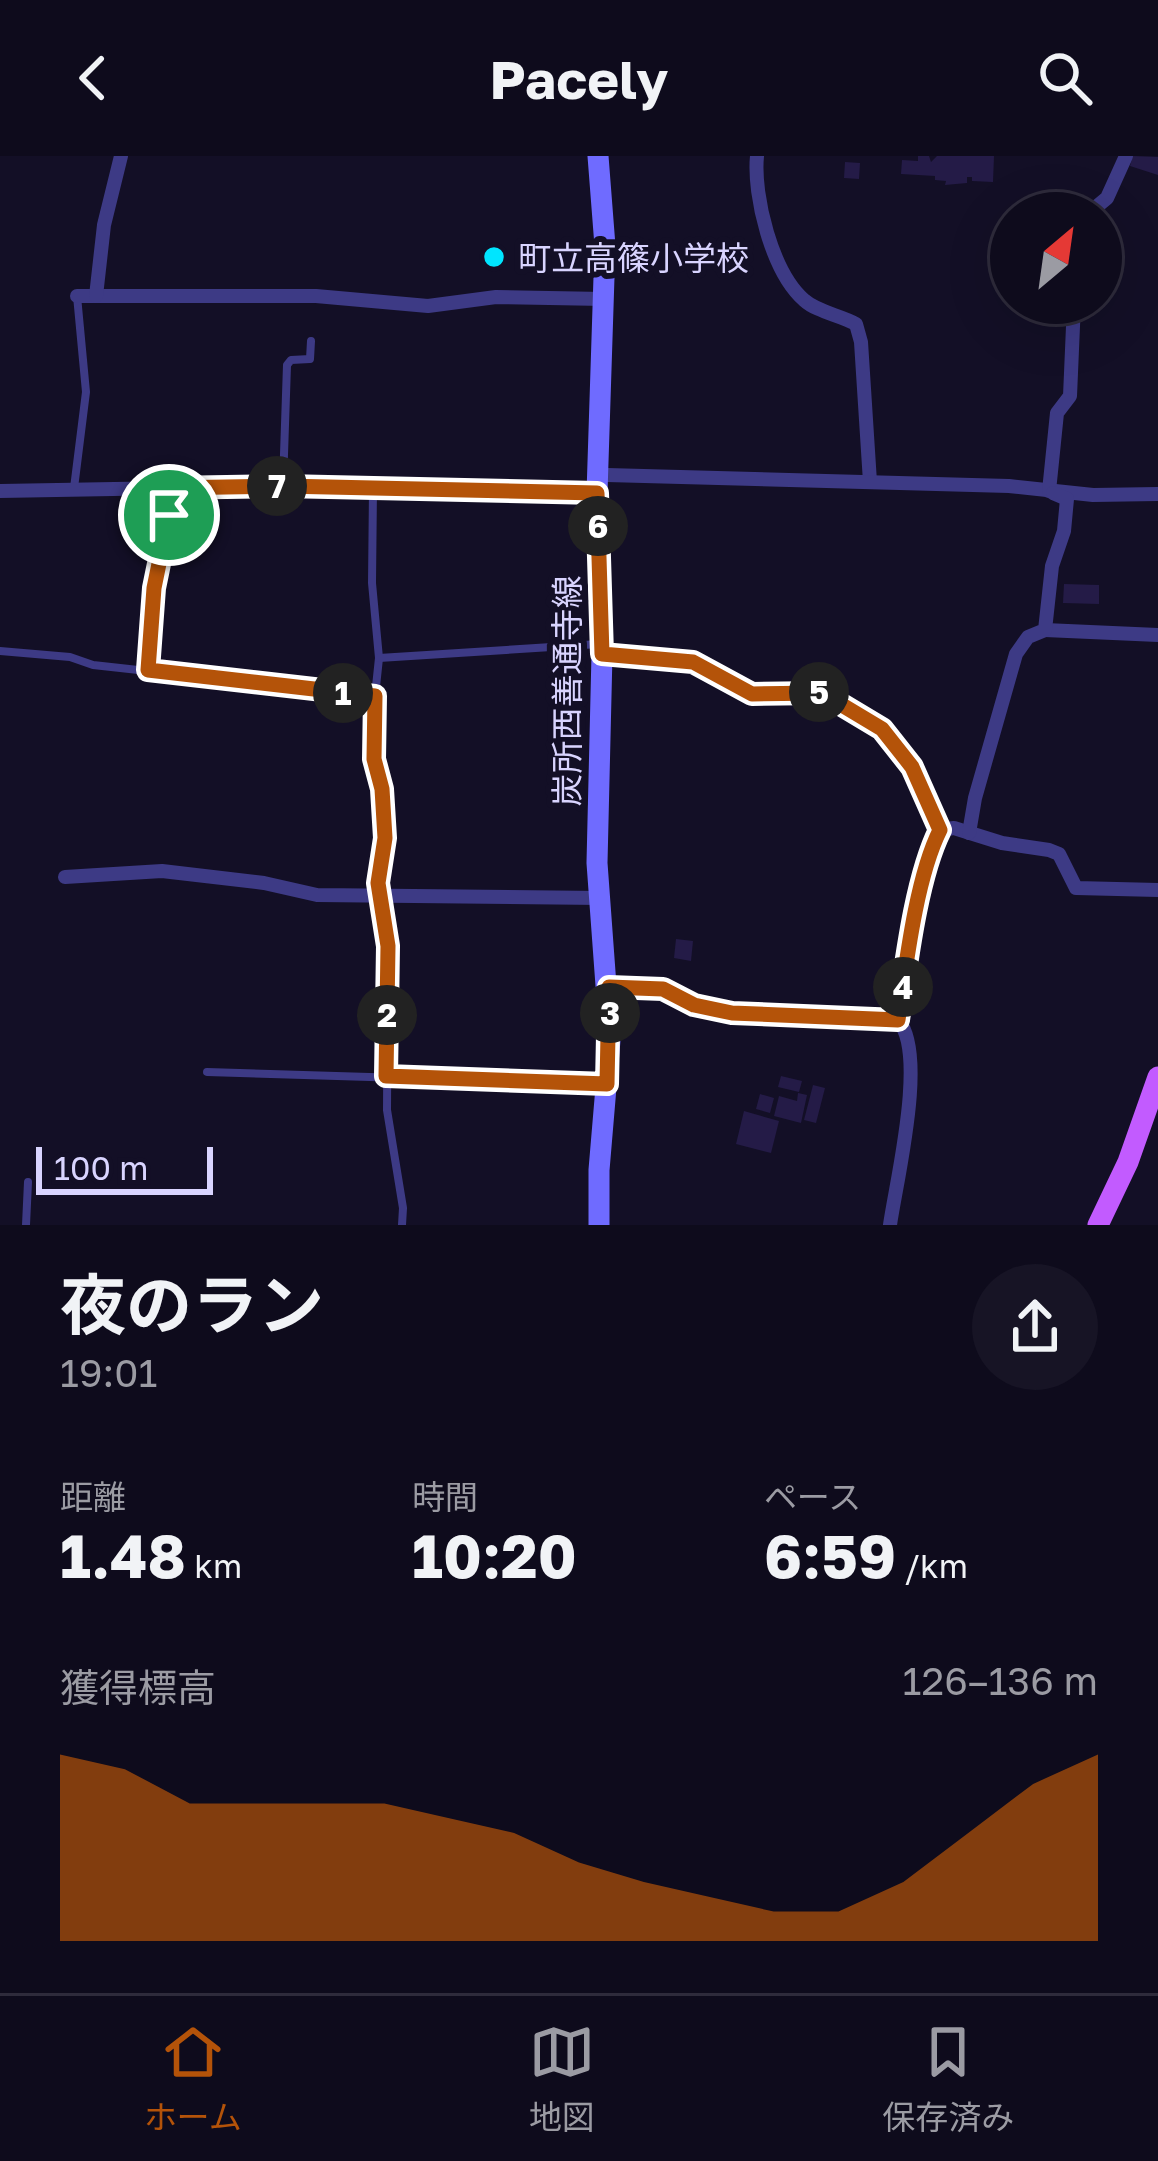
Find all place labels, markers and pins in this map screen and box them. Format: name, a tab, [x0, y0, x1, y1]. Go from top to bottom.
place label: 町立高篠小学校	[518, 238, 749, 277]
marker: 町立高篠小学校	[481, 244, 507, 270]
pin: 7	[247, 456, 307, 516]
pin	[118, 464, 220, 566]
pin: 6	[568, 496, 628, 556]
pin: 5	[789, 662, 849, 722]
pin: 1	[313, 663, 373, 723]
pin: 4	[873, 957, 933, 1017]
pin: 3	[580, 983, 640, 1043]
pin: 2	[357, 985, 417, 1045]

